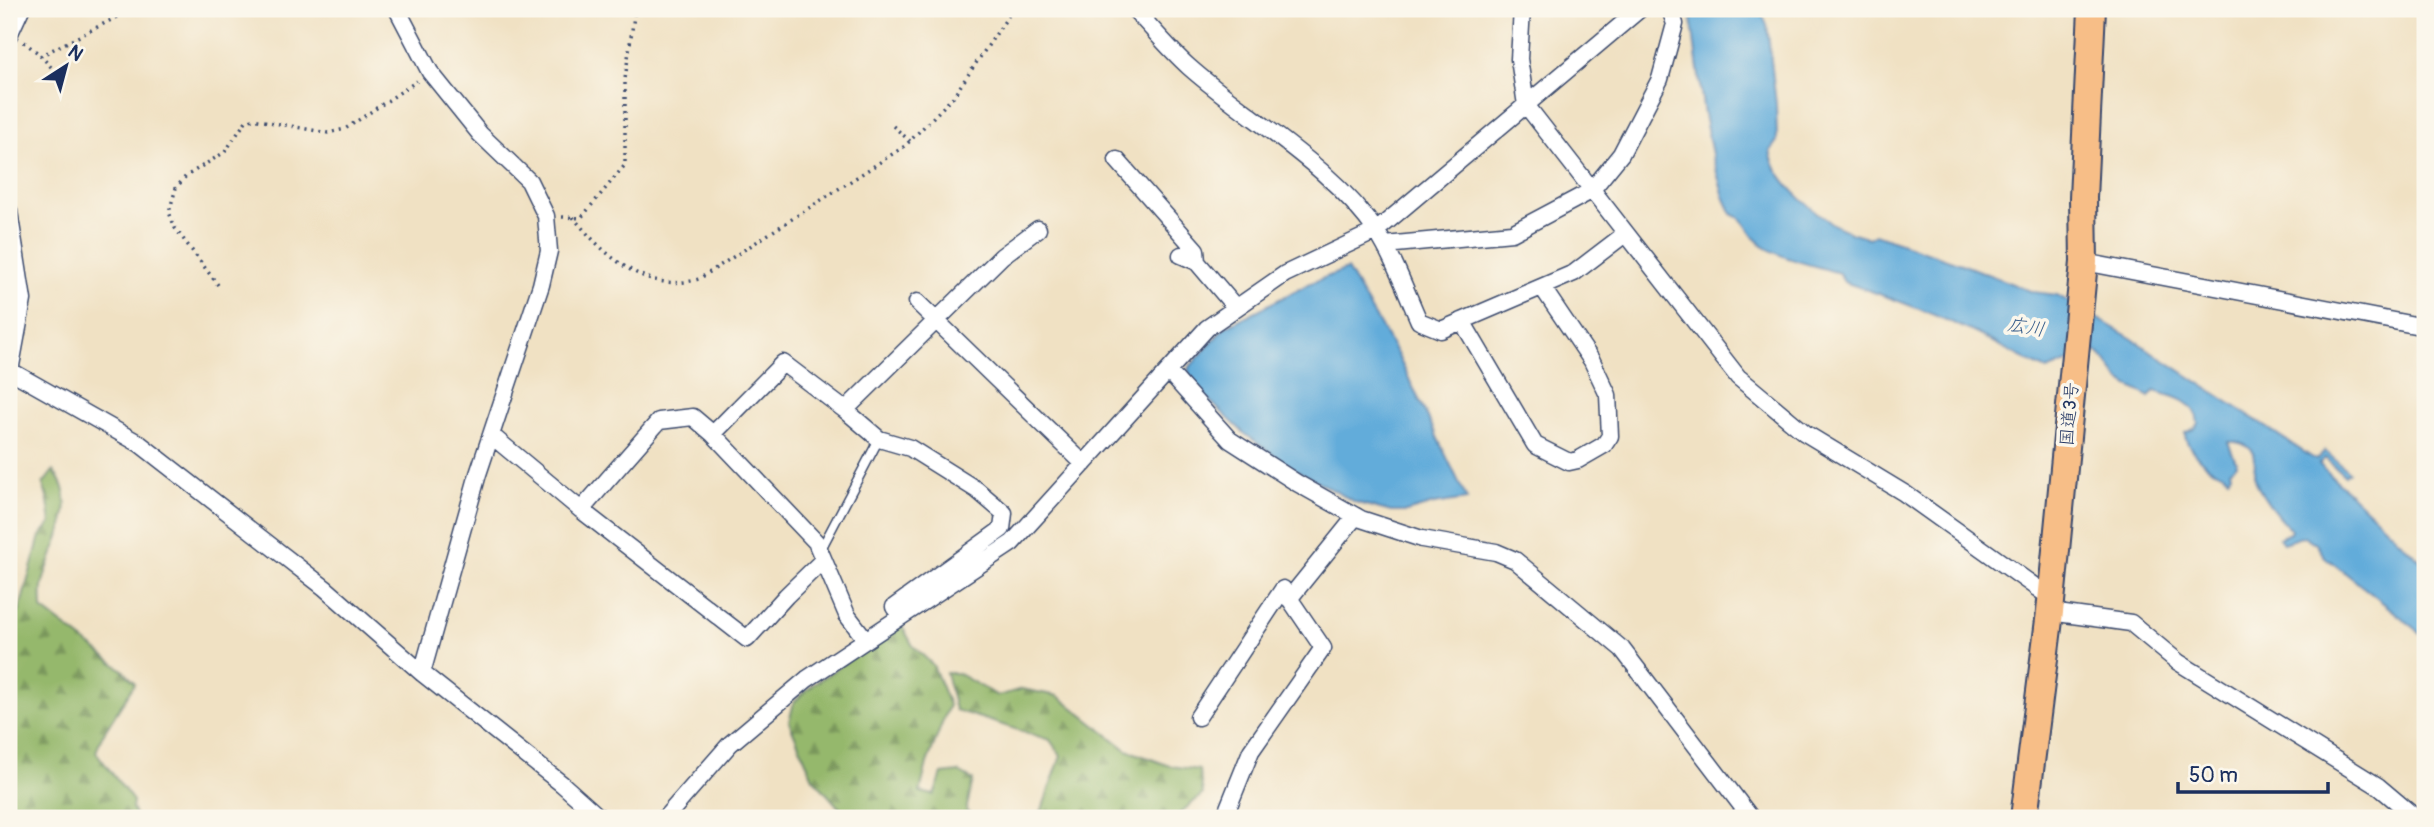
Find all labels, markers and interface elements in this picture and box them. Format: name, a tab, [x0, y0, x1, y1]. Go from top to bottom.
north arrow	[32, 32, 102, 102]
text: N	[63, 40, 88, 67]
water label: 広川	[2005, 312, 2046, 342]
street label: 国道3号	[2055, 381, 2084, 447]
scale bar	[2178, 750, 2329, 794]
text: 50 m	[2189, 762, 2238, 789]

